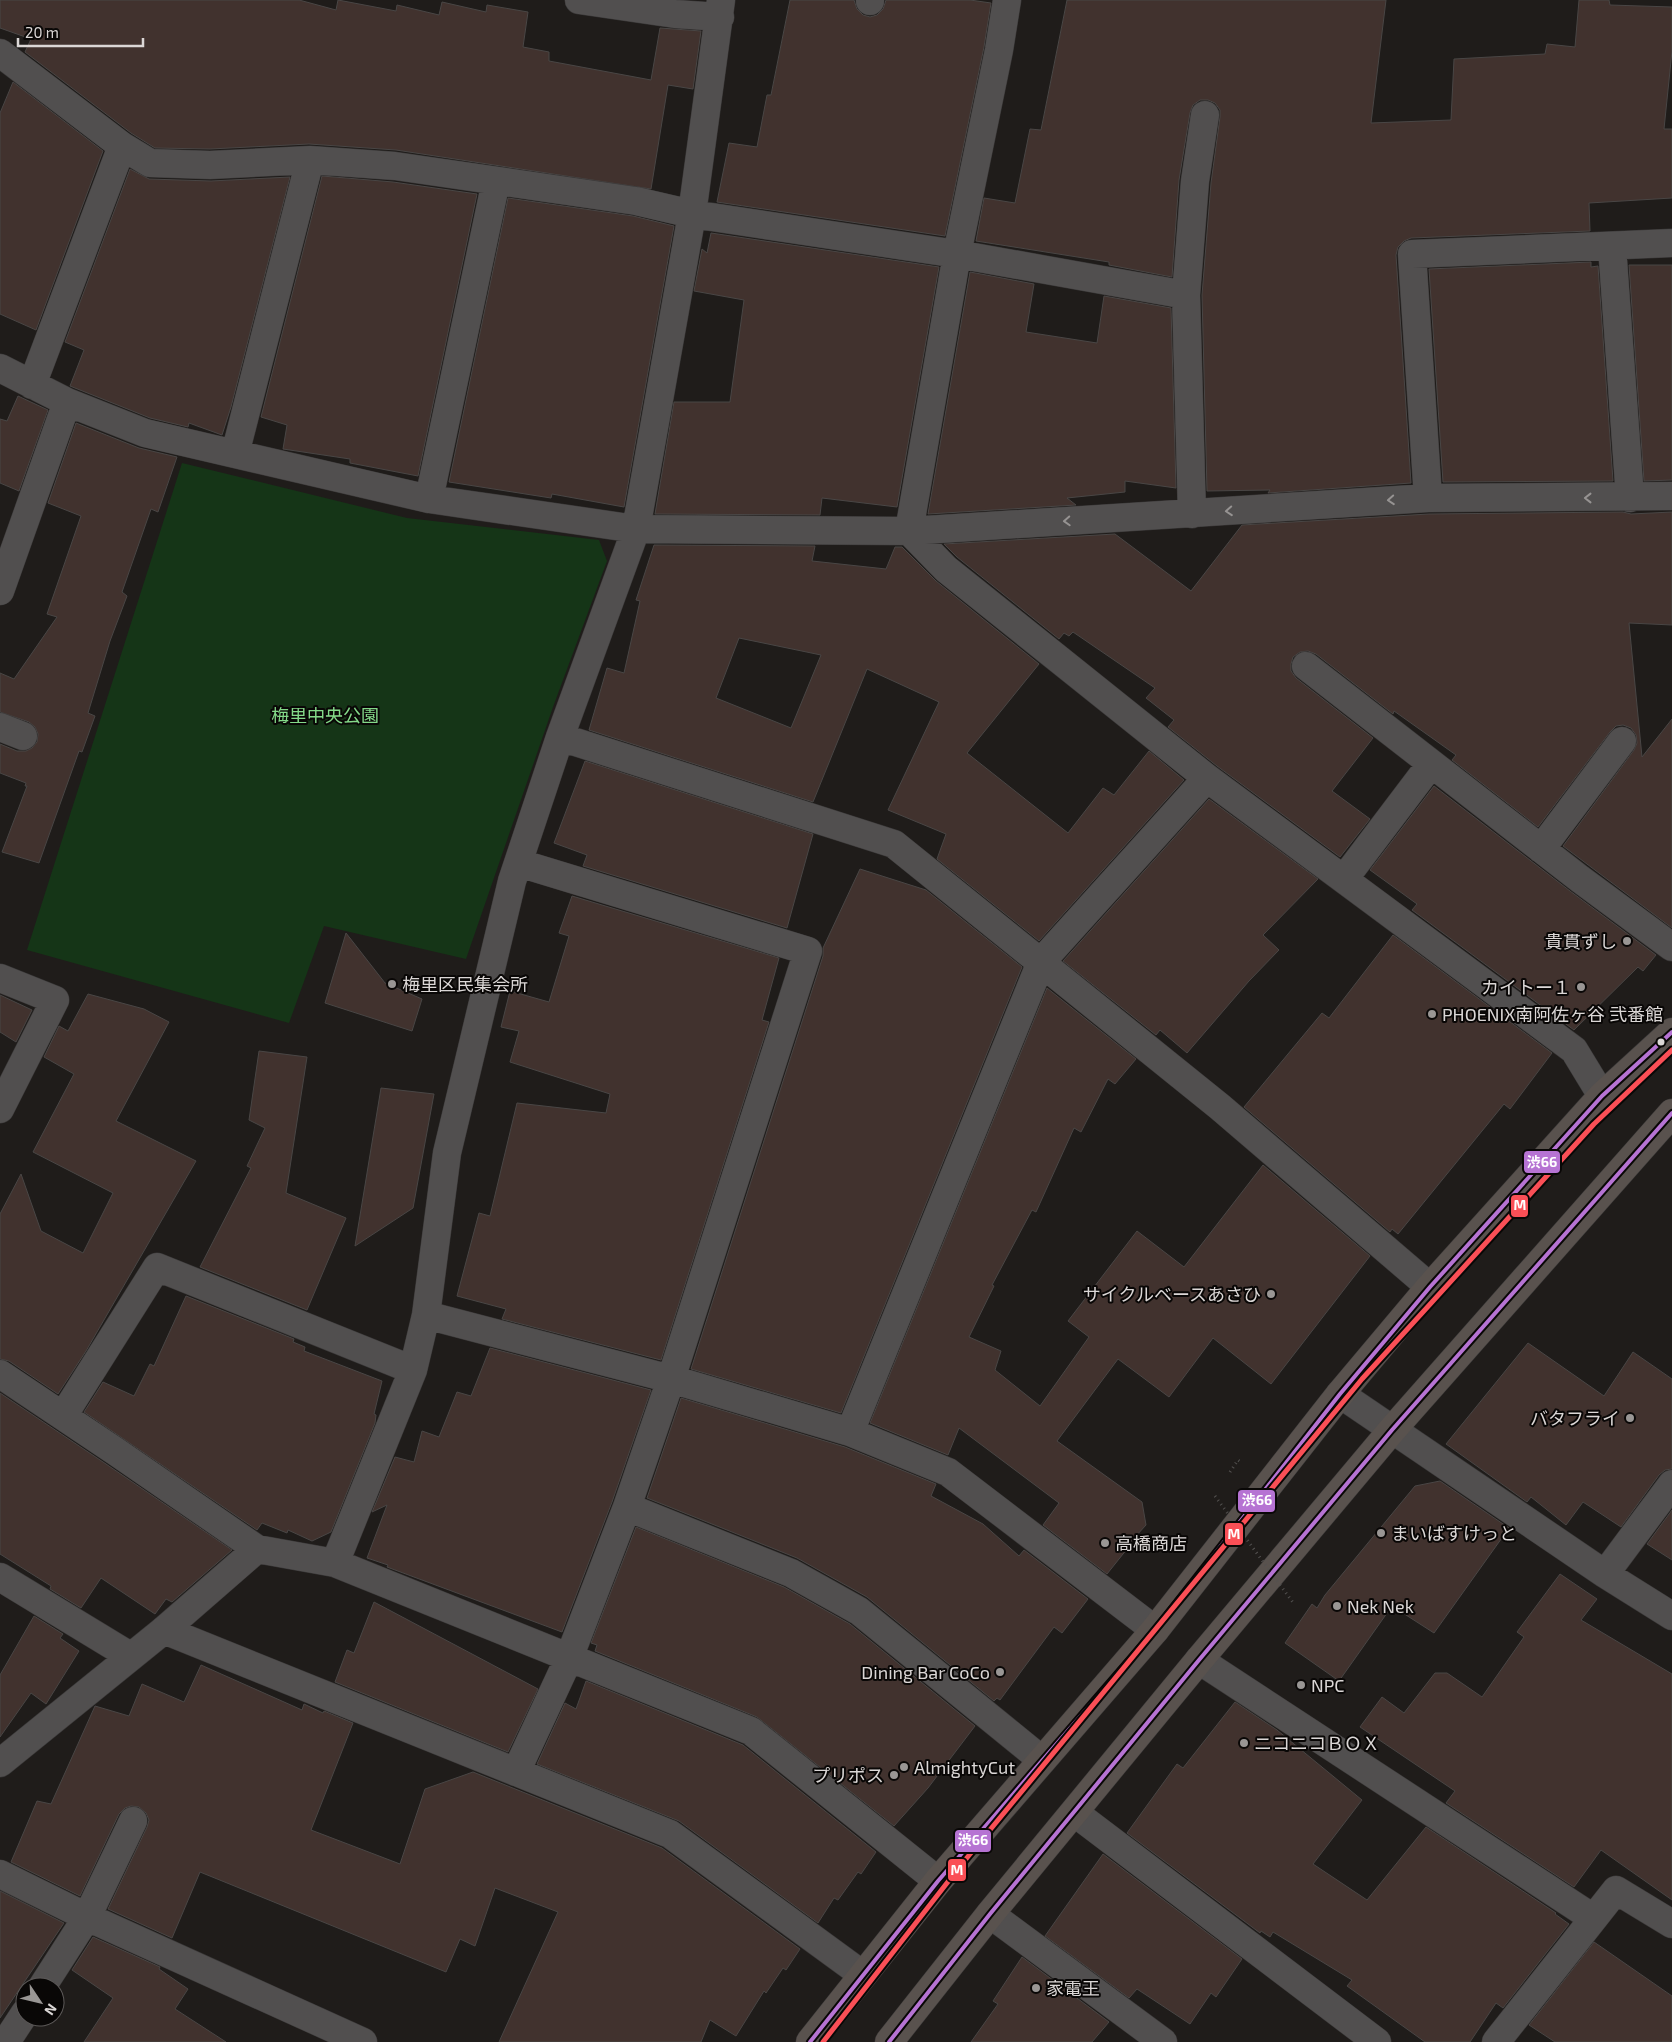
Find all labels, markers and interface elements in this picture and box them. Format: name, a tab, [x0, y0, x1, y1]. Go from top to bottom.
scale bar	[18, 15, 142, 47]
text: 20 m	[25, 23, 59, 41]
one-way arrow	[1584, 493, 1592, 503]
one-way arrow	[1387, 495, 1395, 506]
one-way arrow	[1224, 506, 1232, 517]
one-way arrow	[1062, 516, 1070, 527]
park label: 梅里中央公園	[271, 704, 379, 726]
place label: 貴貫ずし	[1545, 930, 1617, 952]
marker: 貴貫ずし	[1621, 935, 1633, 947]
place label: 梅里区民集会所	[402, 973, 528, 995]
place label: カイトー１	[1481, 976, 1571, 998]
marker: 梅里区民集会所	[386, 978, 398, 990]
marker: カイトー１	[1575, 981, 1587, 993]
place label: PHOENIX南阿佐ヶ谷 弐番館	[1442, 1003, 1663, 1025]
marker: PHOENIX南阿佐ヶ谷 弐番館	[1426, 1008, 1438, 1020]
unlabelled marker	[1656, 1037, 1666, 1047]
line badge: 渋66	[1523, 1150, 1561, 1174]
text: 渋66	[1527, 1153, 1557, 1170]
line badge: M	[1510, 1194, 1529, 1218]
text: M	[1514, 1196, 1527, 1213]
place label: サイクルベースあさひ	[1083, 1283, 1261, 1305]
marker: サイクルベースあさひ	[1265, 1288, 1277, 1300]
place label: バタフライ	[1530, 1407, 1620, 1429]
marker: バタフライ	[1624, 1412, 1636, 1424]
line badge: 渋66	[1237, 1489, 1276, 1513]
text: 渋66	[1242, 1491, 1272, 1508]
line badge: M	[1224, 1522, 1244, 1546]
place label: まいばすけっと	[1391, 1522, 1517, 1544]
text: M	[1228, 1525, 1241, 1542]
marker: まいばすけっと	[1375, 1527, 1387, 1539]
place label: 高橋商店	[1115, 1532, 1187, 1554]
marker: 高橋商店	[1099, 1537, 1111, 1549]
place label: Nek Nek	[1347, 1595, 1414, 1617]
marker: Nek Nek	[1331, 1600, 1343, 1612]
place label: Dining Bar CoCo	[861, 1661, 990, 1683]
marker: Dining Bar CoCo	[994, 1666, 1006, 1678]
place label: NPC	[1311, 1674, 1345, 1696]
marker: NPC	[1295, 1679, 1307, 1691]
place label: ニコニコＢＯＸ	[1254, 1732, 1380, 1754]
marker: ニコニコＢＯＸ	[1238, 1737, 1250, 1749]
place label: AlmightyCut	[914, 1756, 1015, 1778]
marker: AlmightyCut	[898, 1761, 910, 1773]
place label: プリポス	[812, 1764, 884, 1786]
marker: プリポス	[888, 1769, 900, 1781]
line badge: 渋66	[954, 1829, 992, 1853]
text: 渋66	[958, 1831, 988, 1848]
line badge: M	[947, 1858, 967, 1882]
text: M	[951, 1861, 964, 1878]
north arrow	[15, 1977, 65, 2027]
place label: 家電王	[1046, 1977, 1100, 1999]
marker: 家電王	[1030, 1982, 1042, 1994]
text: N	[41, 2001, 61, 2019]

